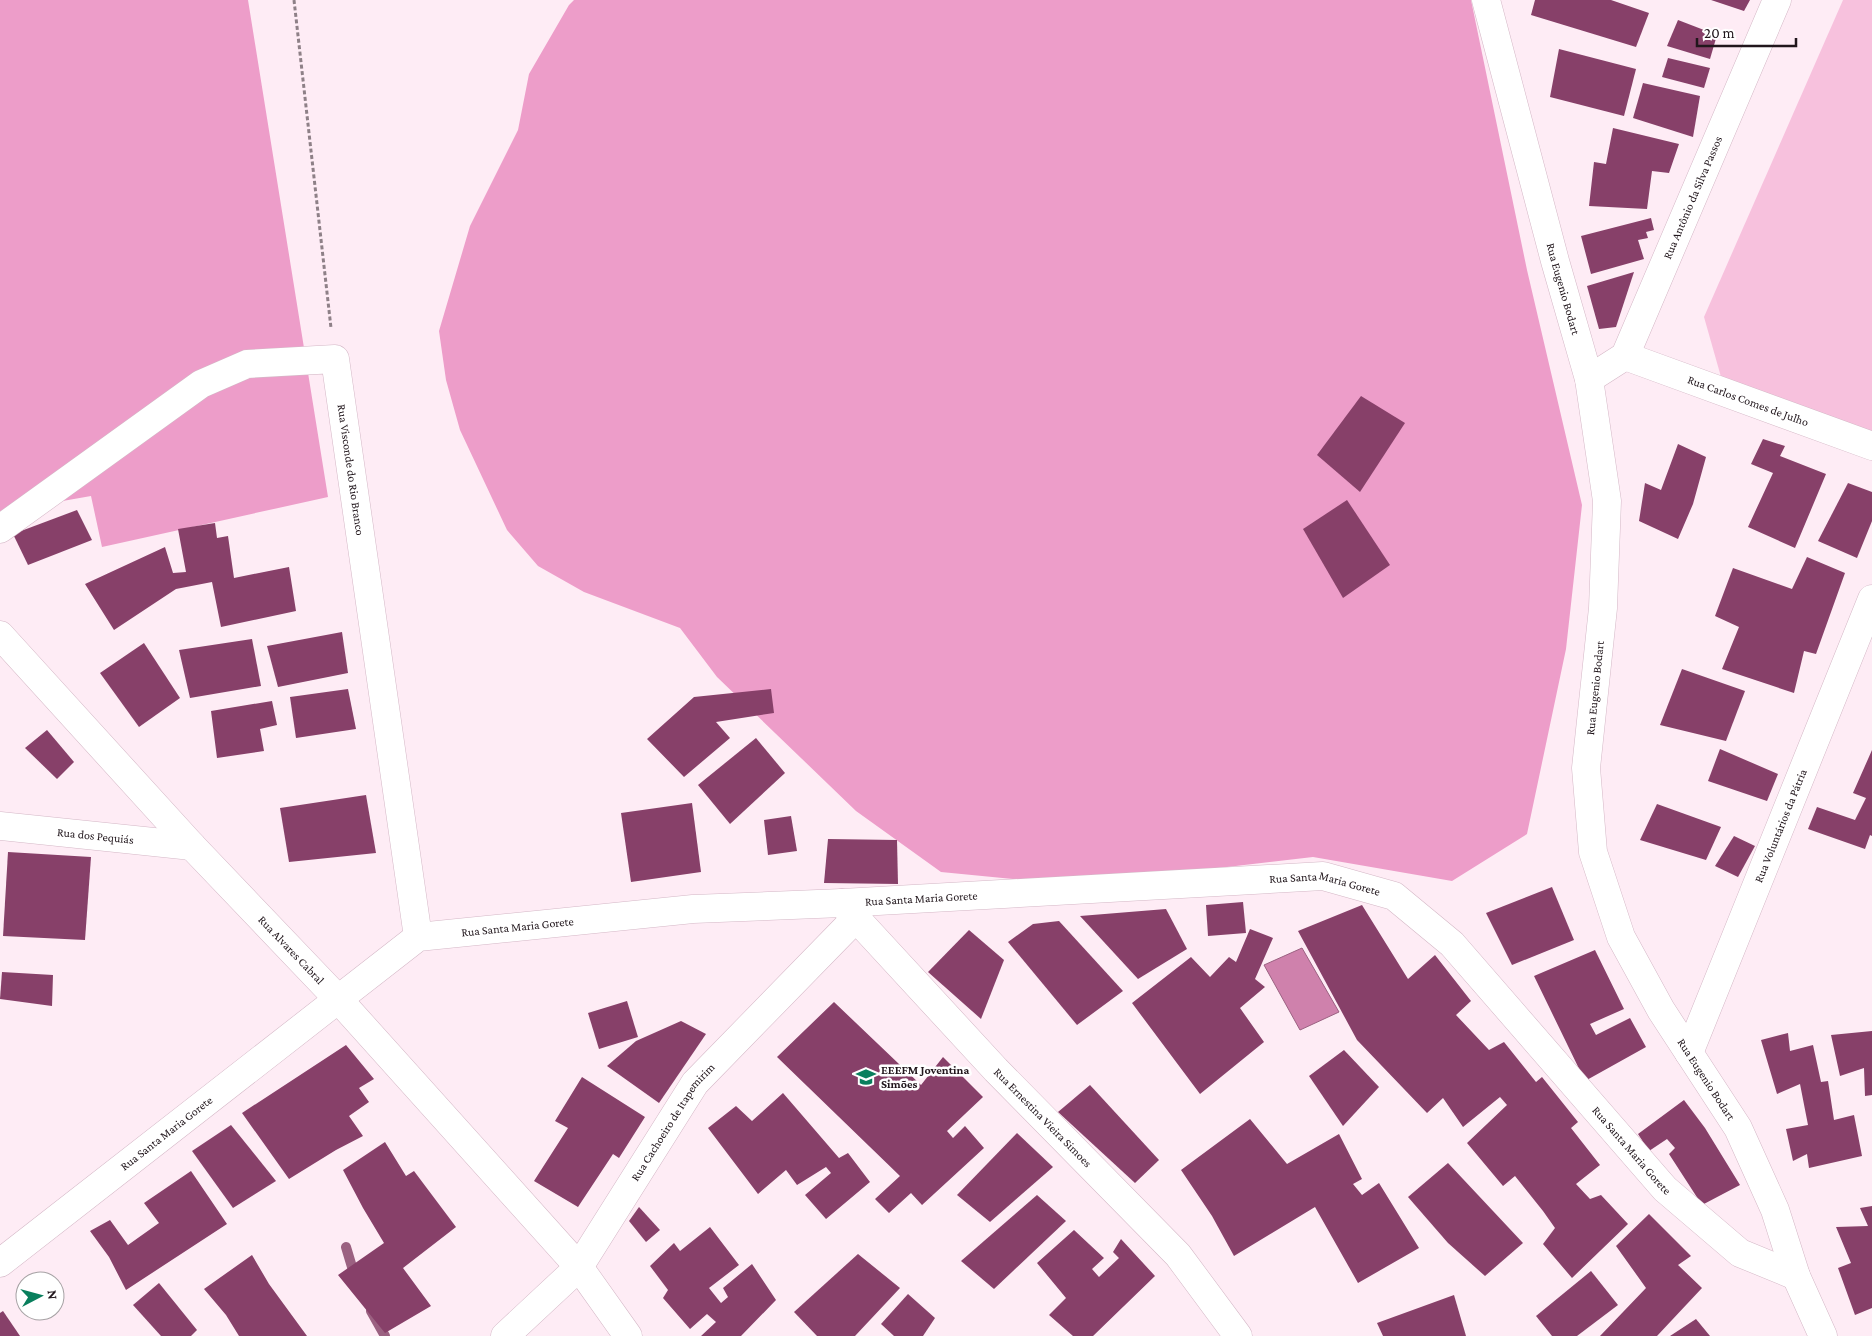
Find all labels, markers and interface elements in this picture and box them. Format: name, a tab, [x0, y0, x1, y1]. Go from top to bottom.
scale bar	[1697, 15, 1796, 47]
text: 20 m	[1704, 25, 1735, 41]
street label: Rua Antônio da Silva Passos	[1660, 134, 1725, 261]
street label: Rua Eugenio Bodart	[1544, 241, 1583, 337]
street label: Rua Carlos Comes de Julho	[1686, 372, 1811, 429]
street label: Rua Visconde do Rio Branco	[335, 403, 367, 536]
street label: Rua Eugenio Bodart	[1583, 639, 1607, 736]
street label: Rua Voluntários da Pátria	[1751, 766, 1810, 885]
street label: Rua dos Pequiás	[56, 825, 135, 847]
street label: Rua Santa Maria Gorete	[1269, 868, 1382, 899]
street label: Rua Santa Maria Gorete	[865, 888, 978, 909]
street label: Rua Alvares Cabral	[255, 913, 327, 987]
street label: Rua Santa Maria Gorete	[461, 914, 574, 940]
street label: Rua Eugenio Bodart	[1674, 1036, 1739, 1124]
street label: Rua Cachoeiro de Itapemirim	[628, 1060, 718, 1184]
place label: EEEFM Joventina Simões	[881, 1063, 969, 1091]
street label: Rua Ernestina Vieira Simoes	[991, 1065, 1095, 1170]
school or university icon: EEEFM Joventina Simões	[855, 1066, 877, 1088]
street label: Rua Santa Maria Gorete	[118, 1093, 215, 1173]
street label: Rua Santa Maria Gorete	[1589, 1103, 1674, 1198]
north arrow	[15, 1271, 65, 1321]
text: N	[44, 1289, 61, 1301]

